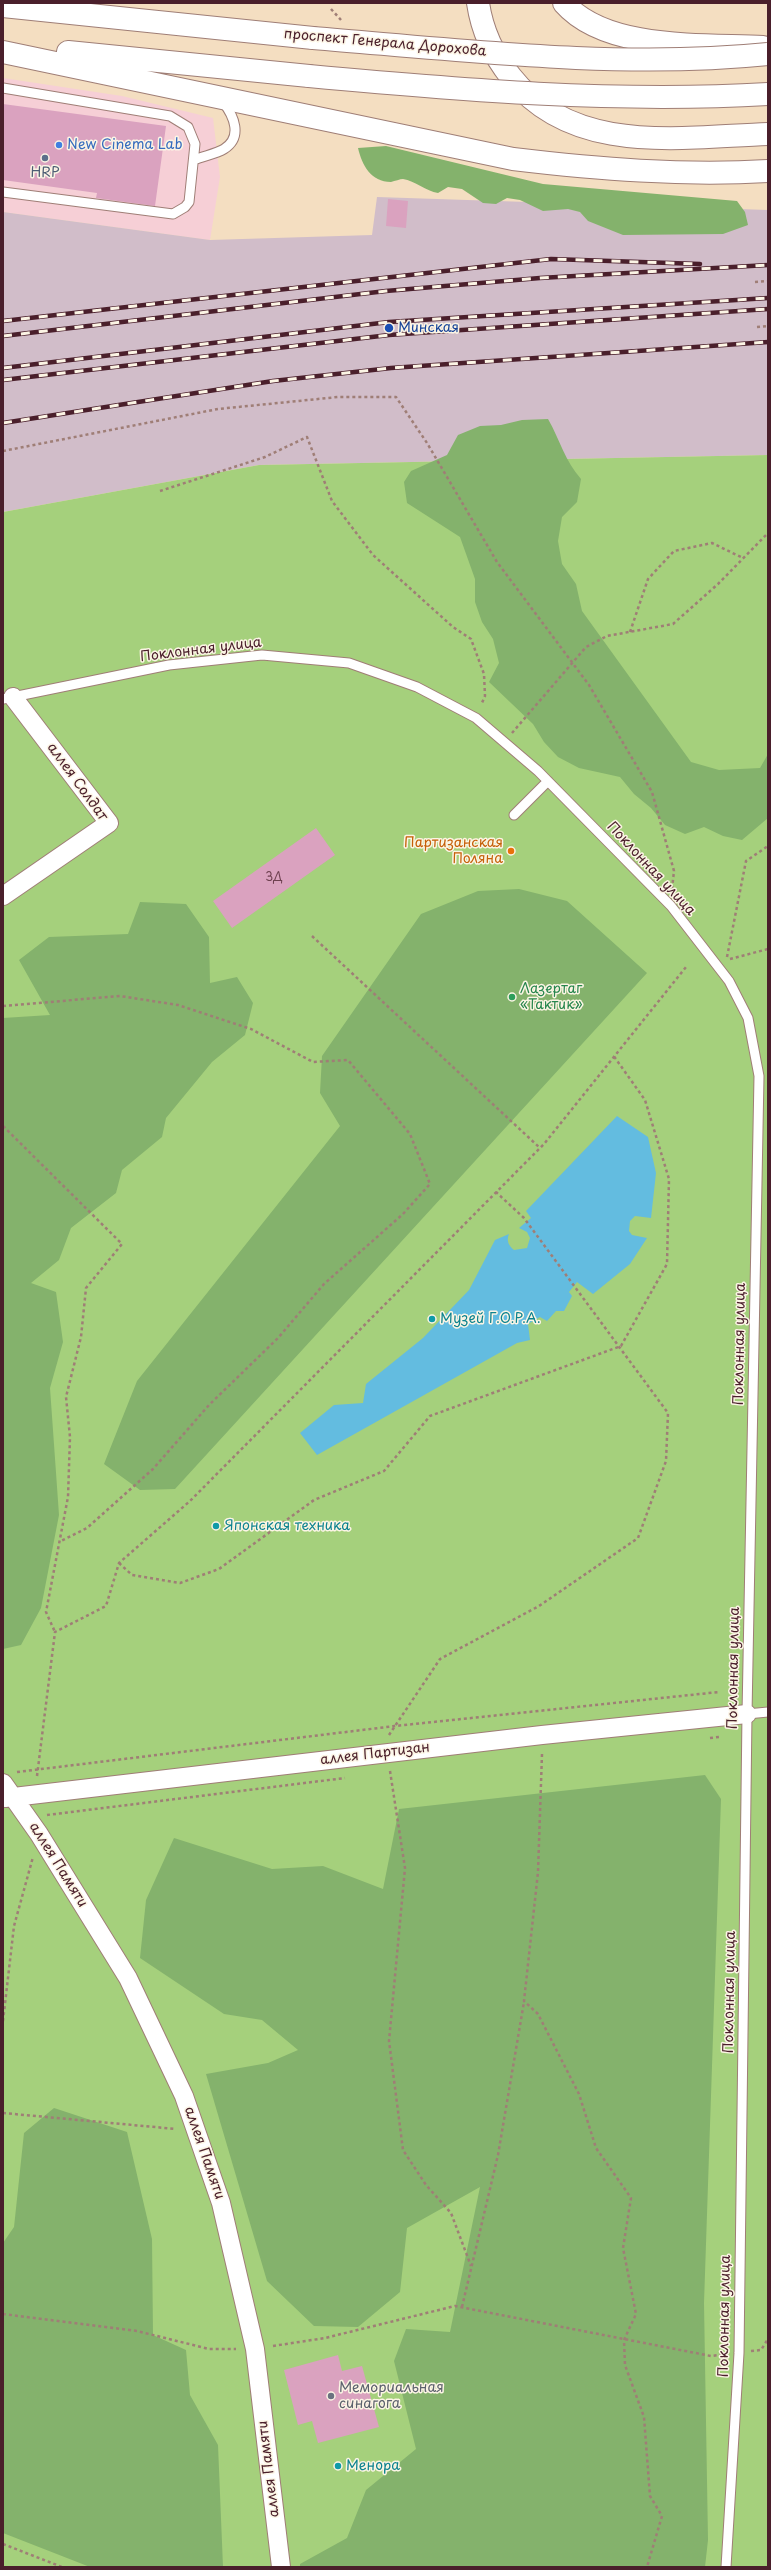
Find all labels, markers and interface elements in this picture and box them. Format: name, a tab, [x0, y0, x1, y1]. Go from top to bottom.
street label: проспект Генерала Дорохова	[283, 26, 487, 60]
place label: New Cinema Lab	[67, 137, 182, 153]
marker: New Cinema Lab	[54, 140, 64, 150]
marker: HRP	[40, 153, 50, 163]
place label: HRP	[30, 165, 60, 181]
place label: Минская	[398, 320, 459, 336]
marker: Минская	[383, 322, 395, 334]
street label: Поклонная улица	[139, 634, 263, 666]
street label: аллея Солдат	[43, 740, 111, 824]
street label: Поклонная улица	[603, 819, 699, 919]
place label: Партизанская Поляна	[404, 835, 503, 868]
marker: Партизанская Поляна	[506, 846, 516, 856]
house number: 3Д	[265, 871, 283, 885]
place label: Лазертаг «Тактик»	[520, 981, 582, 1014]
marker: Лазертаг «Тактик»	[507, 992, 517, 1002]
street label: Поклонная улица	[731, 1283, 749, 1405]
place label: Музей Г.О.Р.А.	[440, 1311, 541, 1327]
marker: Музей Г.О.Р.А.	[427, 1314, 437, 1324]
place label: Японская техника	[224, 1518, 350, 1534]
marker: Японская техника	[211, 1521, 221, 1531]
street label: Поклонная улица	[725, 1607, 743, 1729]
street label: аллея Партизан	[319, 1739, 431, 1769]
street label: аллея Памяти	[25, 1819, 91, 1911]
street label: Поклонная улица	[721, 1931, 739, 2053]
street label: аллея Памяти	[180, 2104, 228, 2202]
street label: Поклонная улица	[716, 2255, 734, 2377]
place label: Мемориальная синагога	[339, 2380, 444, 2412]
marker: Мемориальная синагога	[326, 2391, 336, 2401]
street label: аллея Памяти	[255, 2420, 283, 2518]
place label: Менора	[346, 2458, 400, 2474]
marker: Менора	[333, 2461, 343, 2471]

